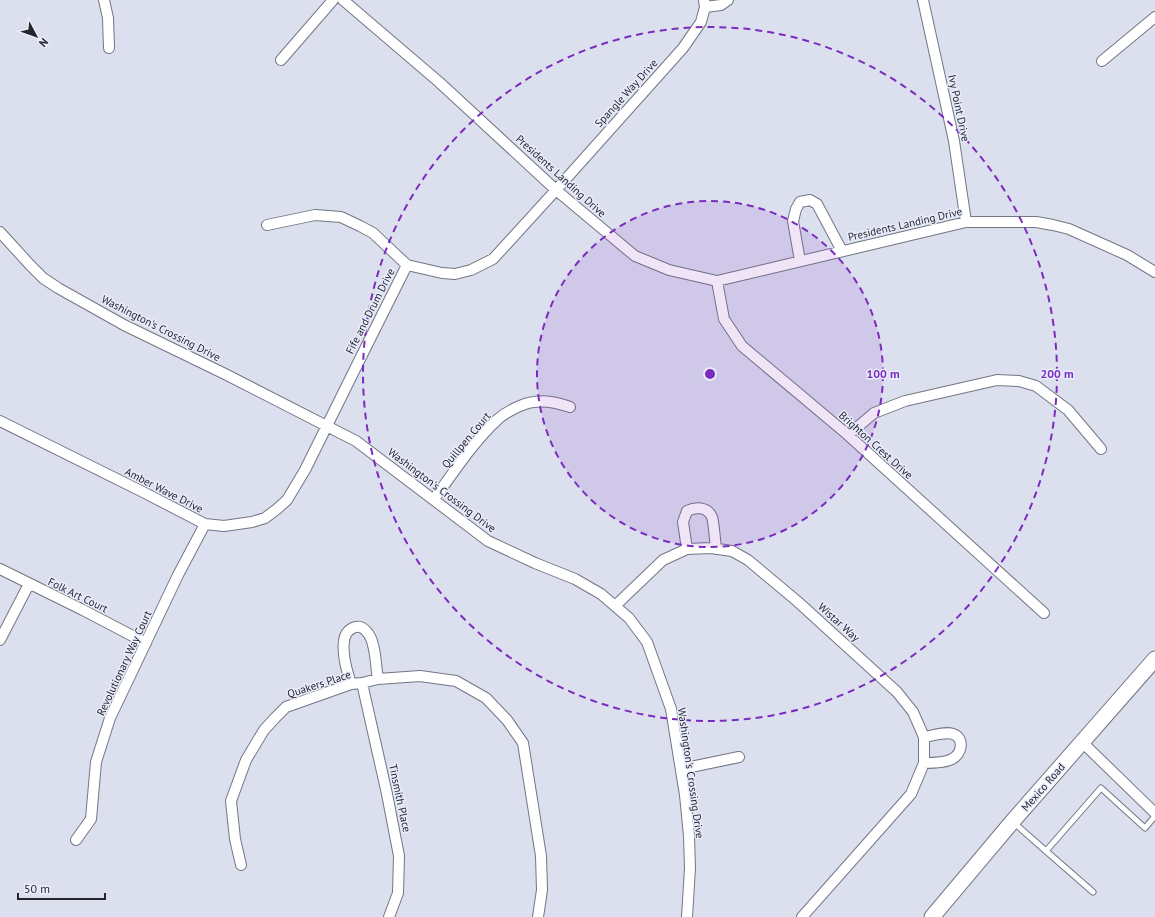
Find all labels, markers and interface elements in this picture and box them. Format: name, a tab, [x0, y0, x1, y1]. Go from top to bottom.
north arrow	[16, 16, 56, 56]
text: N	[36, 35, 51, 50]
street label: Spangle Way Drive	[592, 56, 661, 130]
street label: Ivy Point Drive	[945, 73, 973, 143]
street label: Presidents Landing Drive	[513, 132, 609, 221]
street label: Presidents Landing Drive	[847, 204, 964, 244]
street label: Fife and Drum Drive	[342, 265, 398, 356]
street label: Washington's Crossing Drive	[99, 292, 223, 364]
text: 100 m	[866, 366, 900, 381]
text: 200 m	[1040, 366, 1074, 381]
centre of rings	[703, 367, 717, 381]
street label: Brighton Crest Drive	[836, 408, 916, 482]
street label: Quillpen Court	[439, 409, 494, 471]
street label: Washington's Crossing Drive	[385, 445, 499, 536]
street label: Amber Wave Drive	[123, 464, 206, 516]
street label: Folk Art Court	[46, 574, 111, 616]
street label: Wistar Way	[815, 600, 863, 645]
street label: Revolutionary Way Court	[94, 608, 155, 718]
street label: Quakers Place	[285, 667, 353, 701]
street label: Washington's Crossing Drive	[675, 707, 707, 840]
street label: Mexico Road	[1018, 760, 1068, 814]
street label: Tinsmith Place	[386, 763, 414, 834]
scale bar	[18, 875, 105, 901]
text: 50 m	[24, 881, 50, 896]

